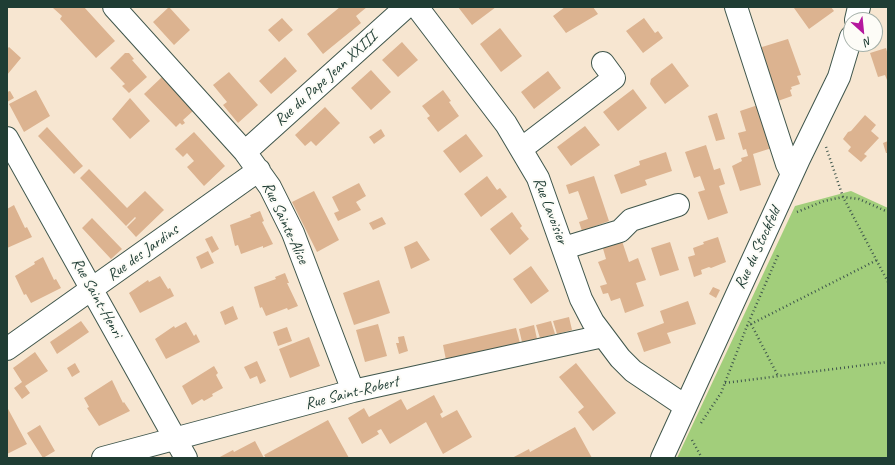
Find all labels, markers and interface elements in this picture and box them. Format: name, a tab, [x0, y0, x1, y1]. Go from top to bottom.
north arrow	[843, 12, 883, 52]
street label: Rue du Pape Jean XXIII	[271, 28, 381, 130]
text: N	[862, 34, 874, 50]
street label: Rue Lavoisier	[529, 175, 571, 247]
street label: Rue Sainte-Alice	[258, 179, 312, 267]
street label: Rue du Stockfeld	[731, 204, 785, 292]
street label: Rue des Jardins	[104, 221, 182, 285]
street label: Rue Saint-Henri	[67, 255, 127, 341]
street label: Rue Saint-Robert	[303, 372, 401, 414]

